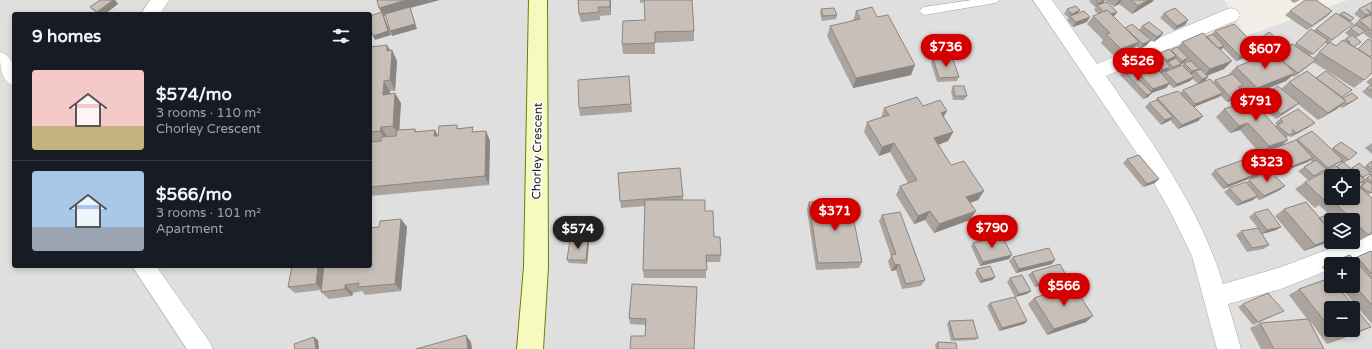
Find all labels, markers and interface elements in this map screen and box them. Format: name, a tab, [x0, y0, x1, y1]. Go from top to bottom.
icon: filters	[330, 25, 352, 47]
text: 9 homes	[32, 26, 101, 47]
pin: $736	[922, 34, 970, 68]
pin: $607	[1241, 36, 1289, 70]
text: $736	[930, 39, 962, 55]
text: $607	[1249, 41, 1281, 57]
pin: $526	[1114, 48, 1162, 82]
text: $526	[1122, 53, 1154, 69]
text: $574/mo	[156, 84, 232, 105]
icon: home	[64, 86, 112, 134]
pin: $791	[1232, 88, 1280, 122]
text: $791	[1240, 93, 1272, 109]
street label: Chorley Crescent	[529, 102, 545, 200]
text: 3 rooms · 110 m²	[156, 105, 261, 121]
text: Chorley Crescent	[156, 121, 261, 137]
pin: $323	[1243, 149, 1291, 183]
text: $323	[1251, 154, 1283, 170]
map controls	[1324, 169, 1360, 337]
button: locate	[1324, 169, 1360, 205]
text: $566/mo	[156, 184, 232, 205]
icon: home	[64, 187, 112, 235]
pin: $371	[811, 198, 859, 232]
text: $371	[819, 203, 851, 219]
text: 3 rooms · 101 m²	[156, 205, 261, 221]
button: layers	[1324, 213, 1360, 249]
pin: $790	[968, 215, 1016, 249]
pin: $574	[554, 216, 602, 250]
text: $790	[976, 220, 1008, 236]
text: Apartment	[156, 221, 223, 237]
text: $574	[562, 221, 594, 237]
button: +	[1324, 257, 1360, 293]
pin: $566	[1040, 273, 1088, 307]
text: $566	[1048, 278, 1080, 294]
button: −	[1324, 301, 1360, 337]

